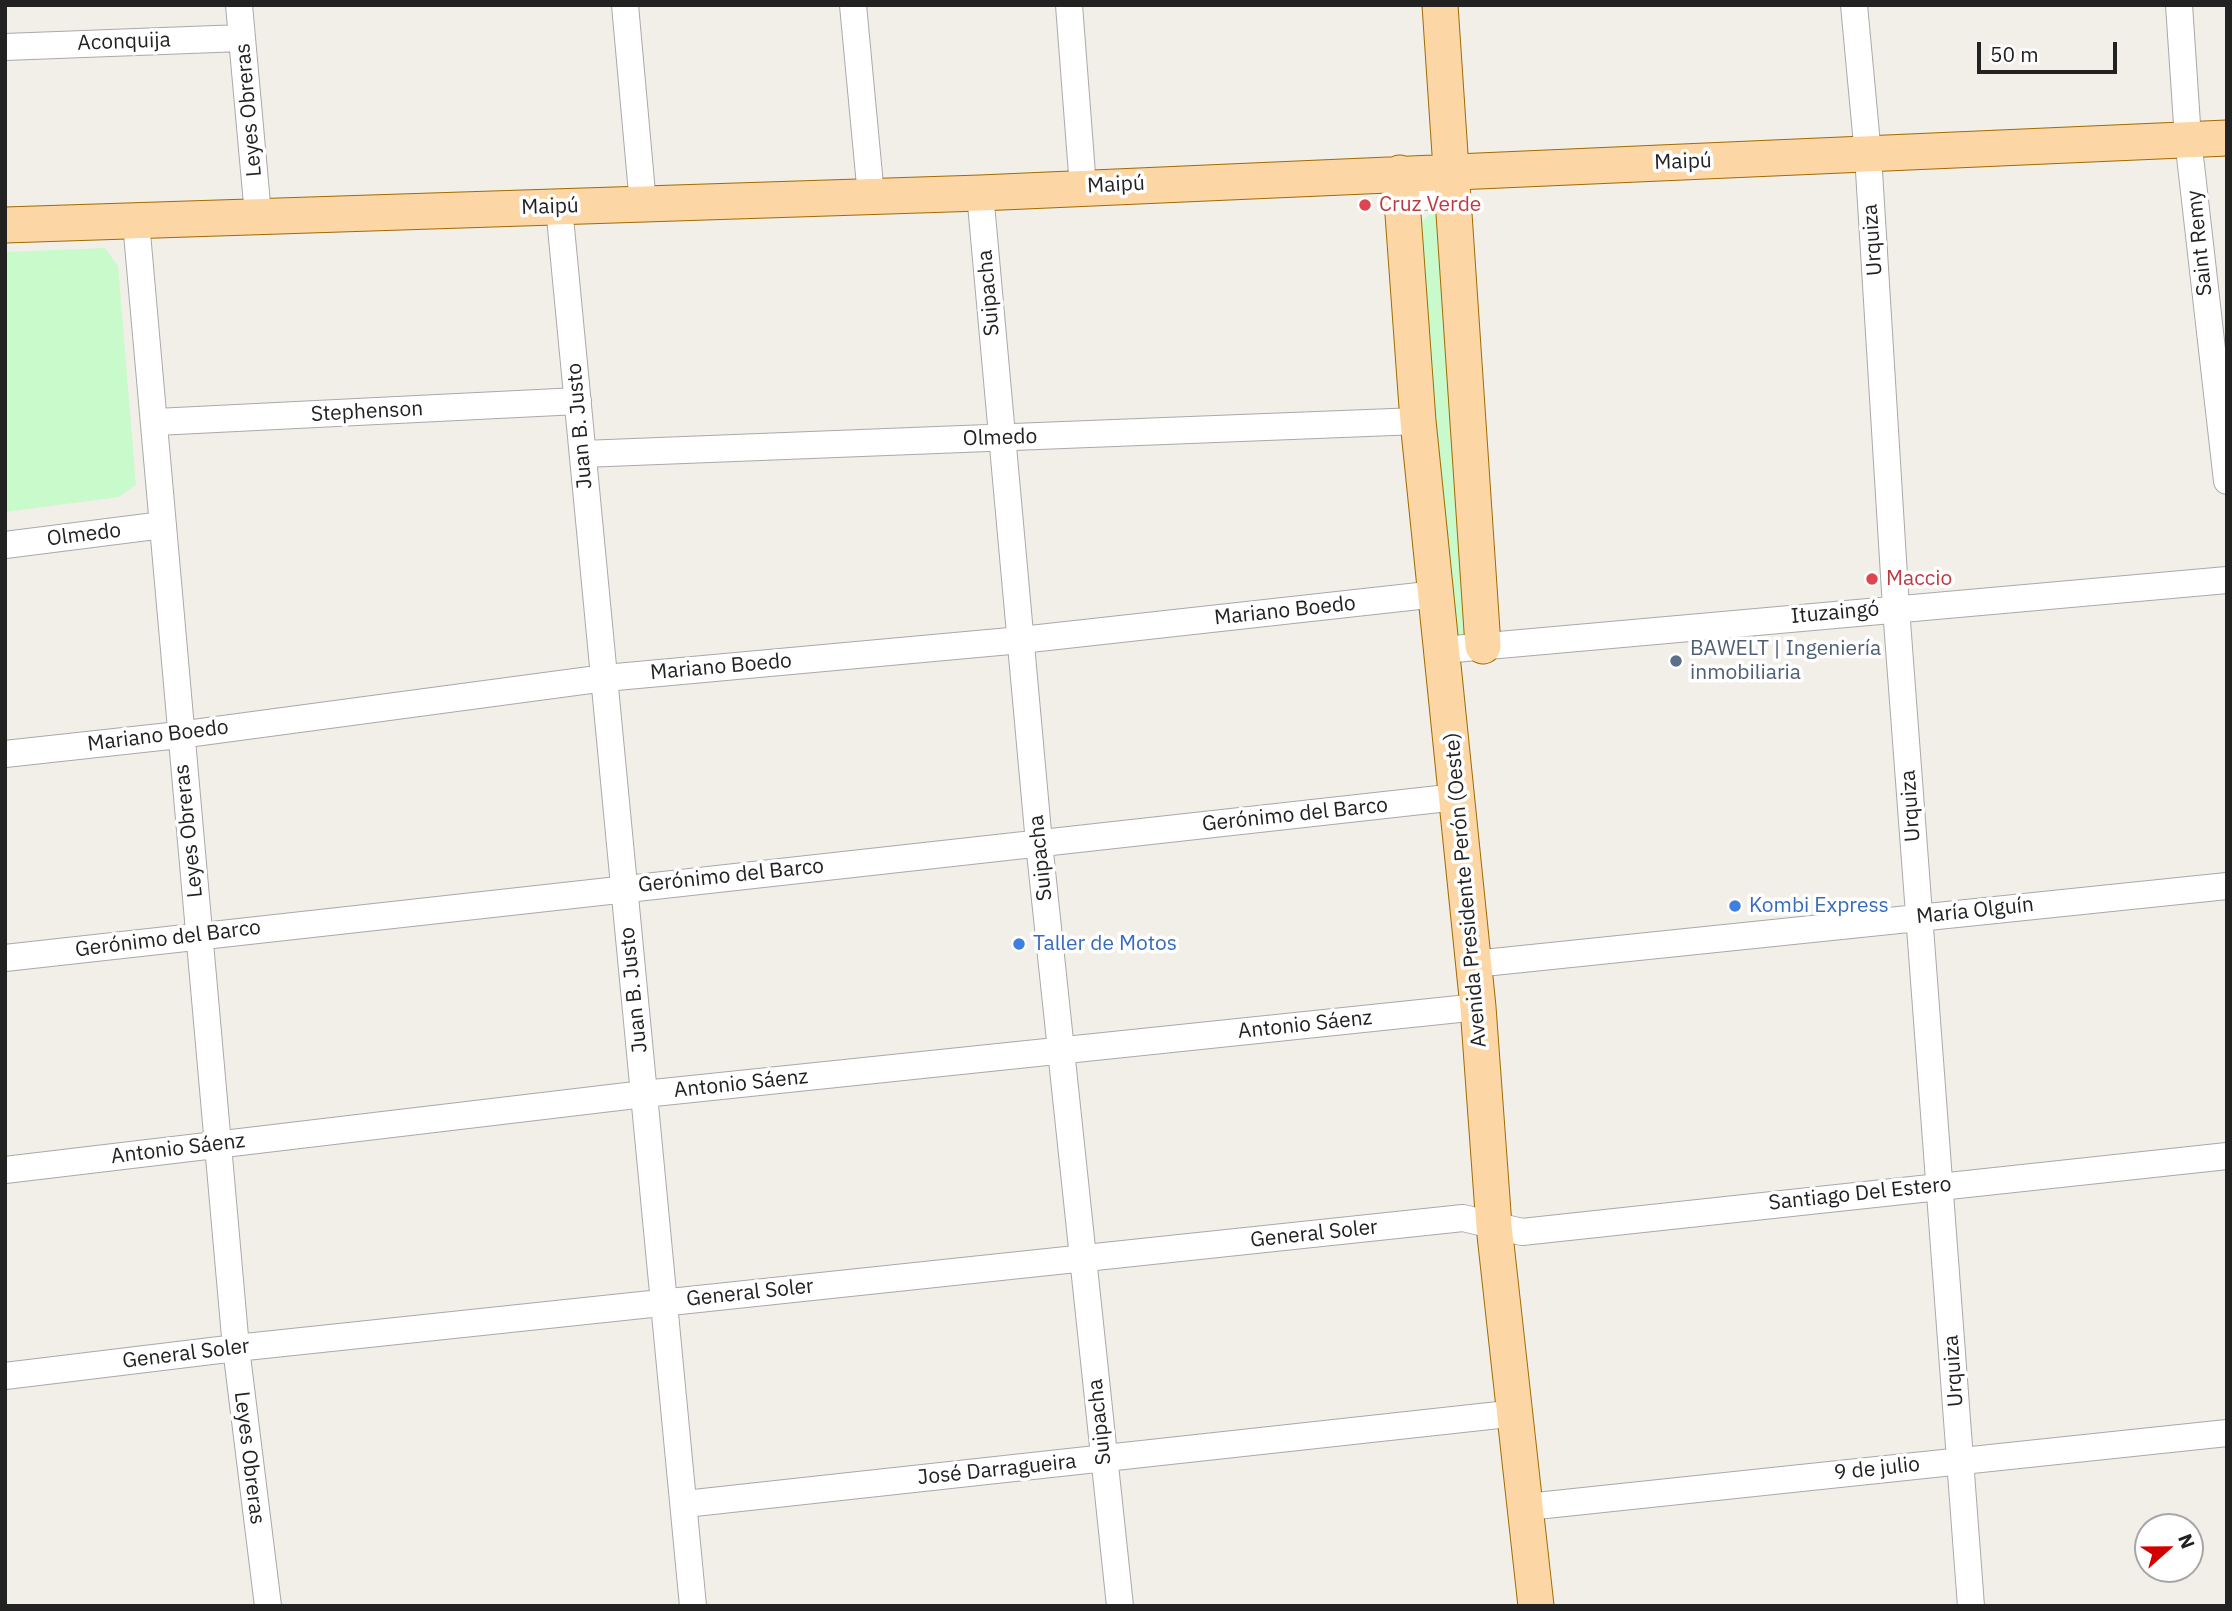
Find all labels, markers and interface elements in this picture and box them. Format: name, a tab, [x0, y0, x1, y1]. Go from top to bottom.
street label: Aconquija	[77, 28, 171, 56]
scale bar	[1980, 28, 2120, 72]
text: 50 m	[1990, 40, 2039, 68]
street label: Leyes Obreras	[231, 42, 267, 178]
street label: Maipú	[1654, 148, 1712, 176]
street label: Maipú	[1087, 171, 1145, 199]
street label: Saint Remy	[2182, 189, 2218, 297]
place label: Cruz Verde	[1379, 192, 1481, 218]
street label: Maipú	[521, 193, 579, 221]
marker: Cruz Verde	[1357, 197, 1373, 213]
street label: Urquiza	[1858, 203, 1888, 277]
street label: Suipacha	[973, 249, 1005, 337]
street label: Juan B. Justo	[562, 362, 598, 490]
street label: Stephenson	[310, 396, 424, 428]
street label: Olmedo	[962, 424, 1038, 452]
street label: Olmedo	[46, 518, 122, 552]
place label: Maccio	[1886, 566, 1952, 592]
marker: Maccio	[1864, 571, 1880, 587]
street label: Mariano Boedo	[1213, 591, 1357, 631]
street label: Ituzaingó	[1790, 597, 1880, 629]
place label: BAWELT | Ingeniería inmobiliaria	[1690, 636, 1881, 686]
street label: Mariano Boedo	[649, 648, 793, 686]
marker: BAWELT | Ingeniería inmobiliaria	[1668, 653, 1684, 669]
street label: Mariano Boedo	[86, 715, 230, 757]
street label: Avenida Presidente Perón (Oeste)	[1440, 731, 1492, 1049]
street label: Leyes Obreras	[169, 763, 209, 899]
street label: Urquiza	[1896, 769, 1926, 843]
street label: Gerónimo del Barco	[1201, 793, 1389, 837]
street label: Suipacha	[1024, 814, 1058, 902]
street label: Gerónimo del Barco	[637, 854, 825, 898]
street label: María Olguín	[1915, 892, 2035, 930]
place label: Kombi Express	[1749, 893, 1889, 919]
marker: Kombi Express	[1727, 898, 1743, 914]
street label: Gerónimo del Barco	[74, 915, 262, 963]
street label: Juan B. Justo	[615, 926, 653, 1054]
place label: Taller de Motos	[1033, 931, 1177, 957]
marker: Taller de Motos	[1011, 936, 1027, 952]
street label: Antonio Sáenz	[1237, 1005, 1373, 1045]
street label: Antonio Sáenz	[673, 1064, 809, 1104]
street label: Antonio Sáenz	[109, 1128, 247, 1170]
street label: Santiago Del Estero	[1767, 1172, 1953, 1216]
street label: General Soler	[1249, 1215, 1379, 1253]
street label: General Soler	[685, 1274, 815, 1312]
street label: General Soler	[121, 1334, 251, 1374]
street label: Urquiza	[1939, 1334, 1969, 1408]
street label: Suipacha	[1083, 1378, 1117, 1466]
street label: Leyes Obreras	[228, 1390, 270, 1526]
street label: José Darragueira	[916, 1449, 1078, 1491]
street label: 9 de julio	[1833, 1452, 1921, 1486]
north arrow	[2134, 1513, 2204, 1583]
text: N	[2173, 1530, 2200, 1552]

